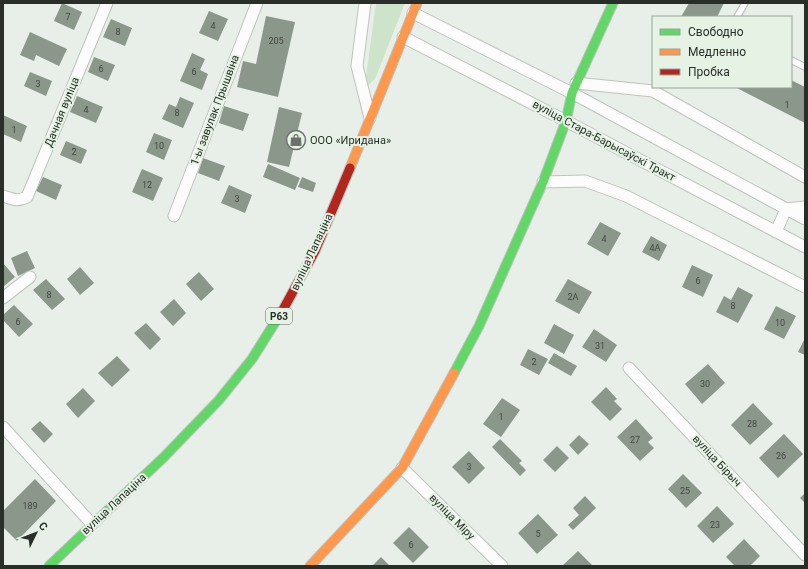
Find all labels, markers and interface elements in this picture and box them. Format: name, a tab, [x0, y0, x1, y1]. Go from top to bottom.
house number: 7	[65, 12, 71, 22]
legend	[652, 16, 792, 88]
house number: 4	[210, 21, 216, 31]
text: Свободно	[688, 25, 744, 39]
house number: 8	[115, 27, 121, 37]
house number: 205	[268, 36, 284, 46]
text: Медленно	[688, 45, 746, 59]
street label: 1-ы завулак Прышвіна	[188, 53, 242, 167]
house number: 6	[98, 64, 104, 74]
text: Пробка	[688, 65, 730, 79]
house number: 6	[191, 67, 197, 77]
street label: Дачная вуліца	[42, 75, 82, 149]
house number: 3	[35, 79, 41, 89]
street label: вуліца Стара-Барысаўскі Тракт	[530, 98, 678, 185]
house number: 1	[784, 100, 790, 110]
house number: 4	[83, 105, 89, 115]
house number: 8	[174, 108, 180, 118]
house number: 1	[11, 125, 17, 135]
shop icon: ООО «Иридана»	[285, 129, 307, 151]
place label: ООО «Иридана»	[310, 134, 391, 147]
house number: 10	[154, 141, 164, 151]
house number: 2	[71, 147, 77, 157]
house number: 12	[142, 180, 152, 190]
house number: 3	[234, 194, 240, 204]
street label: вуліца Лапаціна	[289, 212, 335, 292]
house number: 4	[601, 234, 607, 244]
house number: 4А	[650, 243, 661, 253]
house number: 6	[695, 276, 701, 286]
house number: 8	[46, 290, 52, 300]
house number: 2А	[568, 292, 579, 302]
house number: 8	[730, 301, 736, 311]
road number: Р63	[266, 308, 292, 324]
house number: 6	[15, 317, 21, 327]
house number: 10	[775, 318, 785, 328]
house number: 31	[595, 341, 605, 351]
house number: 2	[531, 357, 537, 367]
house number: 30	[700, 379, 710, 389]
house number: 1	[498, 412, 504, 422]
house number: 28	[747, 419, 757, 429]
street label: вуліца Бірыч	[690, 433, 744, 490]
house number: 27	[630, 435, 640, 445]
house number: 26	[776, 451, 786, 461]
house number: 3	[466, 462, 472, 472]
street label: вуліца Лапаціна	[79, 471, 149, 537]
house number: 25	[680, 486, 690, 496]
street label: вуліца Міру	[427, 492, 478, 543]
house number: 189	[22, 501, 38, 511]
north arrow	[16, 513, 56, 553]
text: С	[36, 519, 50, 534]
house number: 23	[710, 520, 720, 530]
house number: 5	[535, 529, 541, 539]
house number: 6	[408, 540, 414, 550]

